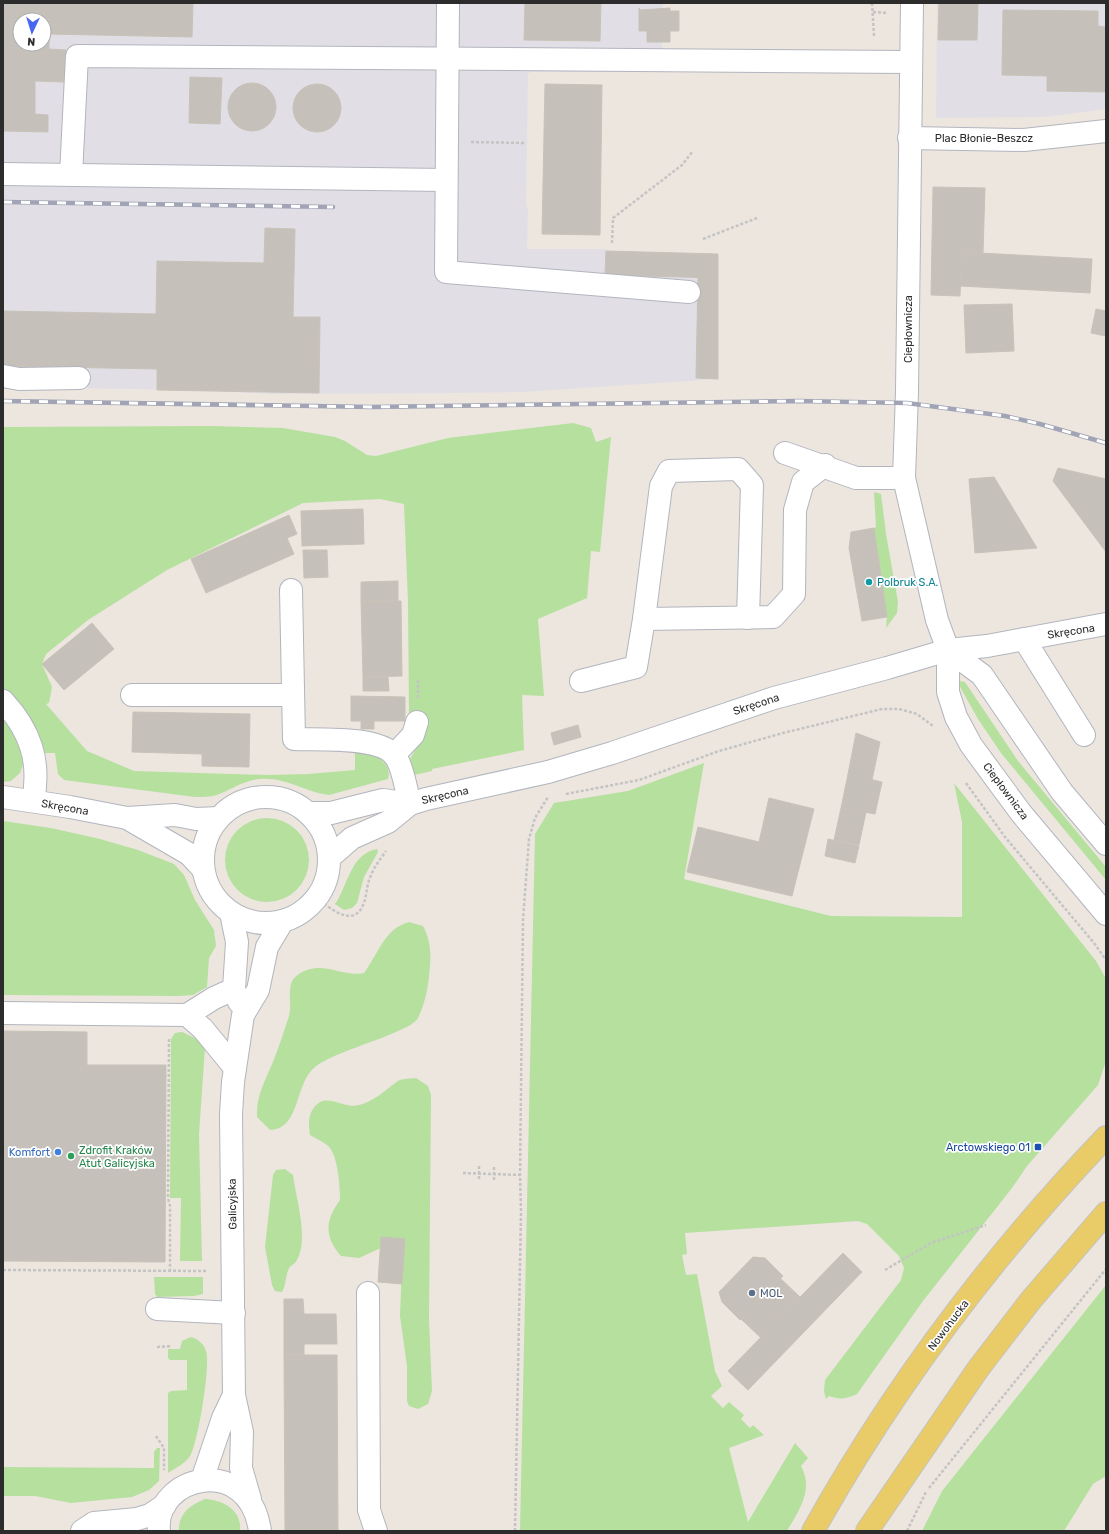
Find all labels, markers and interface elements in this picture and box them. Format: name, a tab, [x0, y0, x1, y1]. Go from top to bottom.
north arrow	[12, 12, 52, 52]
text: N	[27, 35, 36, 48]
street label: Plac Błonie-Beszcz	[935, 132, 1034, 145]
street label: Ciepłownicza	[902, 295, 915, 363]
place label: Polbruk S.A.	[877, 576, 939, 589]
marker: Polbruk S.A.	[864, 577, 874, 587]
street label: Skręcona	[1046, 621, 1096, 642]
street label: Skręcona	[731, 691, 781, 718]
street label: Ciepłownicza	[980, 760, 1031, 822]
street label: Skręcona	[420, 784, 470, 807]
street label: Skręcona	[40, 797, 90, 818]
place label: Arctowskiego 01	[946, 1141, 1030, 1154]
marker: Arctowskiego 01	[1033, 1142, 1043, 1152]
place label: Zdrofit Kraków Atut Galicyjska	[79, 1144, 155, 1170]
place label: Komfort	[9, 1146, 51, 1159]
marker: Komfort	[53, 1147, 63, 1157]
marker: Zdrofit Kraków Atut Galicyjska	[66, 1151, 76, 1161]
street label: Galicyjska	[226, 1178, 239, 1230]
place label: MOL	[760, 1287, 782, 1300]
marker: MOL	[747, 1288, 757, 1298]
street label: Nowohucka	[925, 1297, 972, 1353]

